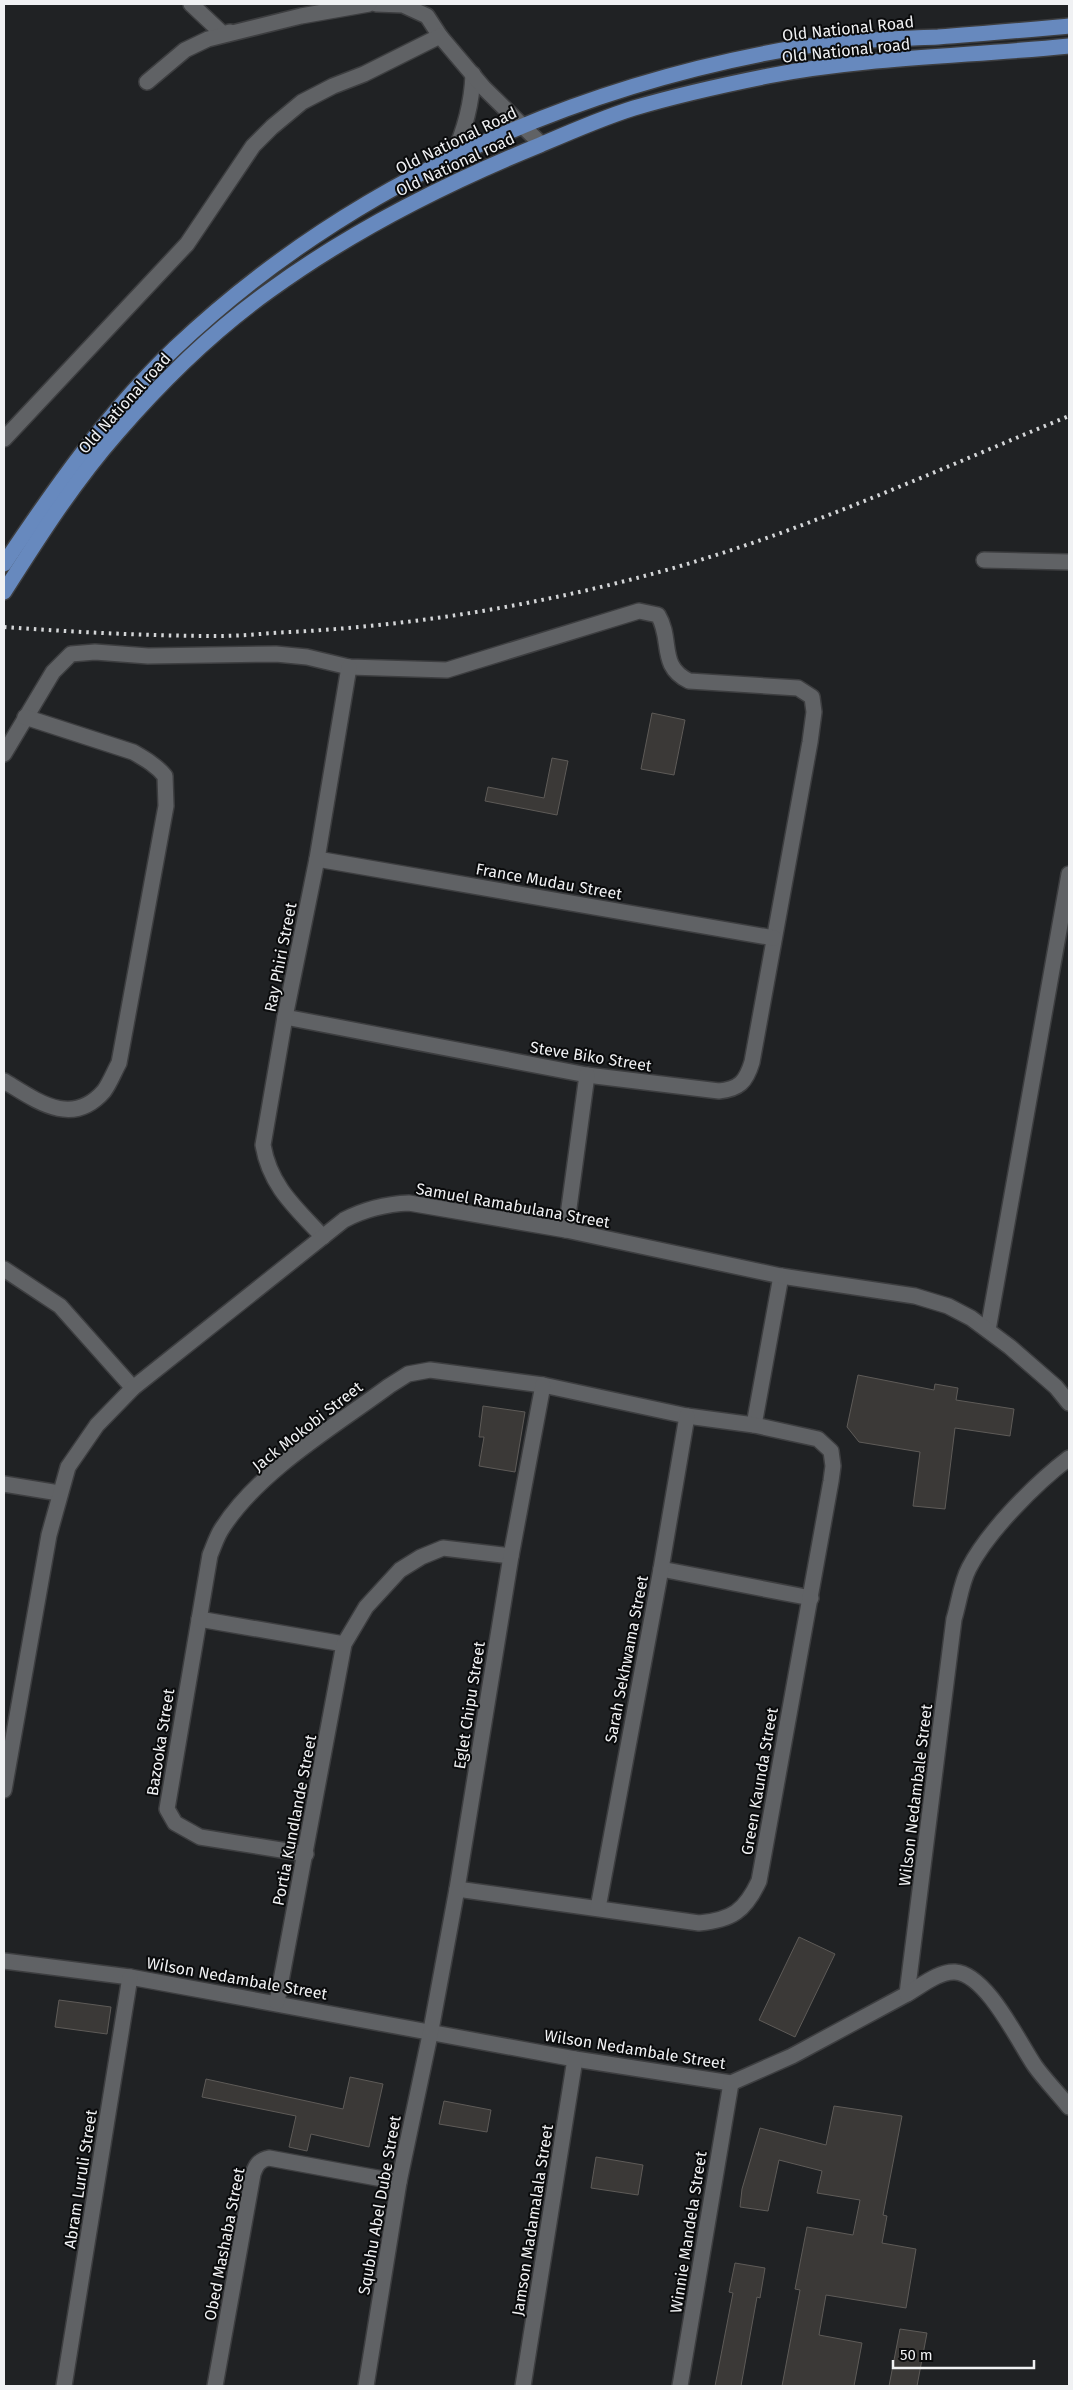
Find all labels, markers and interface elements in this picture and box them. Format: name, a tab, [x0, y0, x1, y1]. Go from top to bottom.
street label: Old National Road	[781, 12, 915, 45]
street label: Old National road	[781, 34, 911, 67]
street label: Old National Road	[393, 103, 520, 178]
street label: Old National road	[393, 129, 518, 200]
street label: Old National road	[74, 349, 175, 458]
street label: France Mudau Street	[474, 859, 624, 904]
street label: Ray Phiri Street	[261, 900, 300, 1014]
street label: Steve Biko Street	[529, 1037, 653, 1076]
street label: Samuel Ramabulana Street	[414, 1179, 612, 1232]
street label: Jack Mokobi Street	[248, 1377, 366, 1475]
street label: Sarah Sekhwama Street	[601, 1573, 652, 1745]
street label: Eglet Chipu Street	[450, 1640, 489, 1770]
street label: Bazooka Street	[143, 1687, 178, 1797]
street label: Wilson Nedambale Street	[895, 1703, 936, 1887]
street label: Green Kaunda Street	[737, 1706, 782, 1856]
street label: Portia Kundlande Street	[269, 1733, 320, 1907]
street label: Wilson Nedambale Street	[145, 1953, 329, 2004]
street label: Wilson Nedambale Street	[543, 2026, 727, 2073]
street label: Abram Luruli Street	[60, 2108, 101, 2250]
street label: Squbhu Abel Dube Street	[354, 2114, 405, 2296]
street label: Jamson Madamalala Street	[508, 2123, 557, 2317]
street label: Winnie Mandela Street	[666, 2150, 711, 2314]
street label: Obed Mashaba Street	[200, 2166, 249, 2322]
scale bar	[893, 2338, 1034, 2370]
text: 50 m	[900, 2346, 933, 2364]

